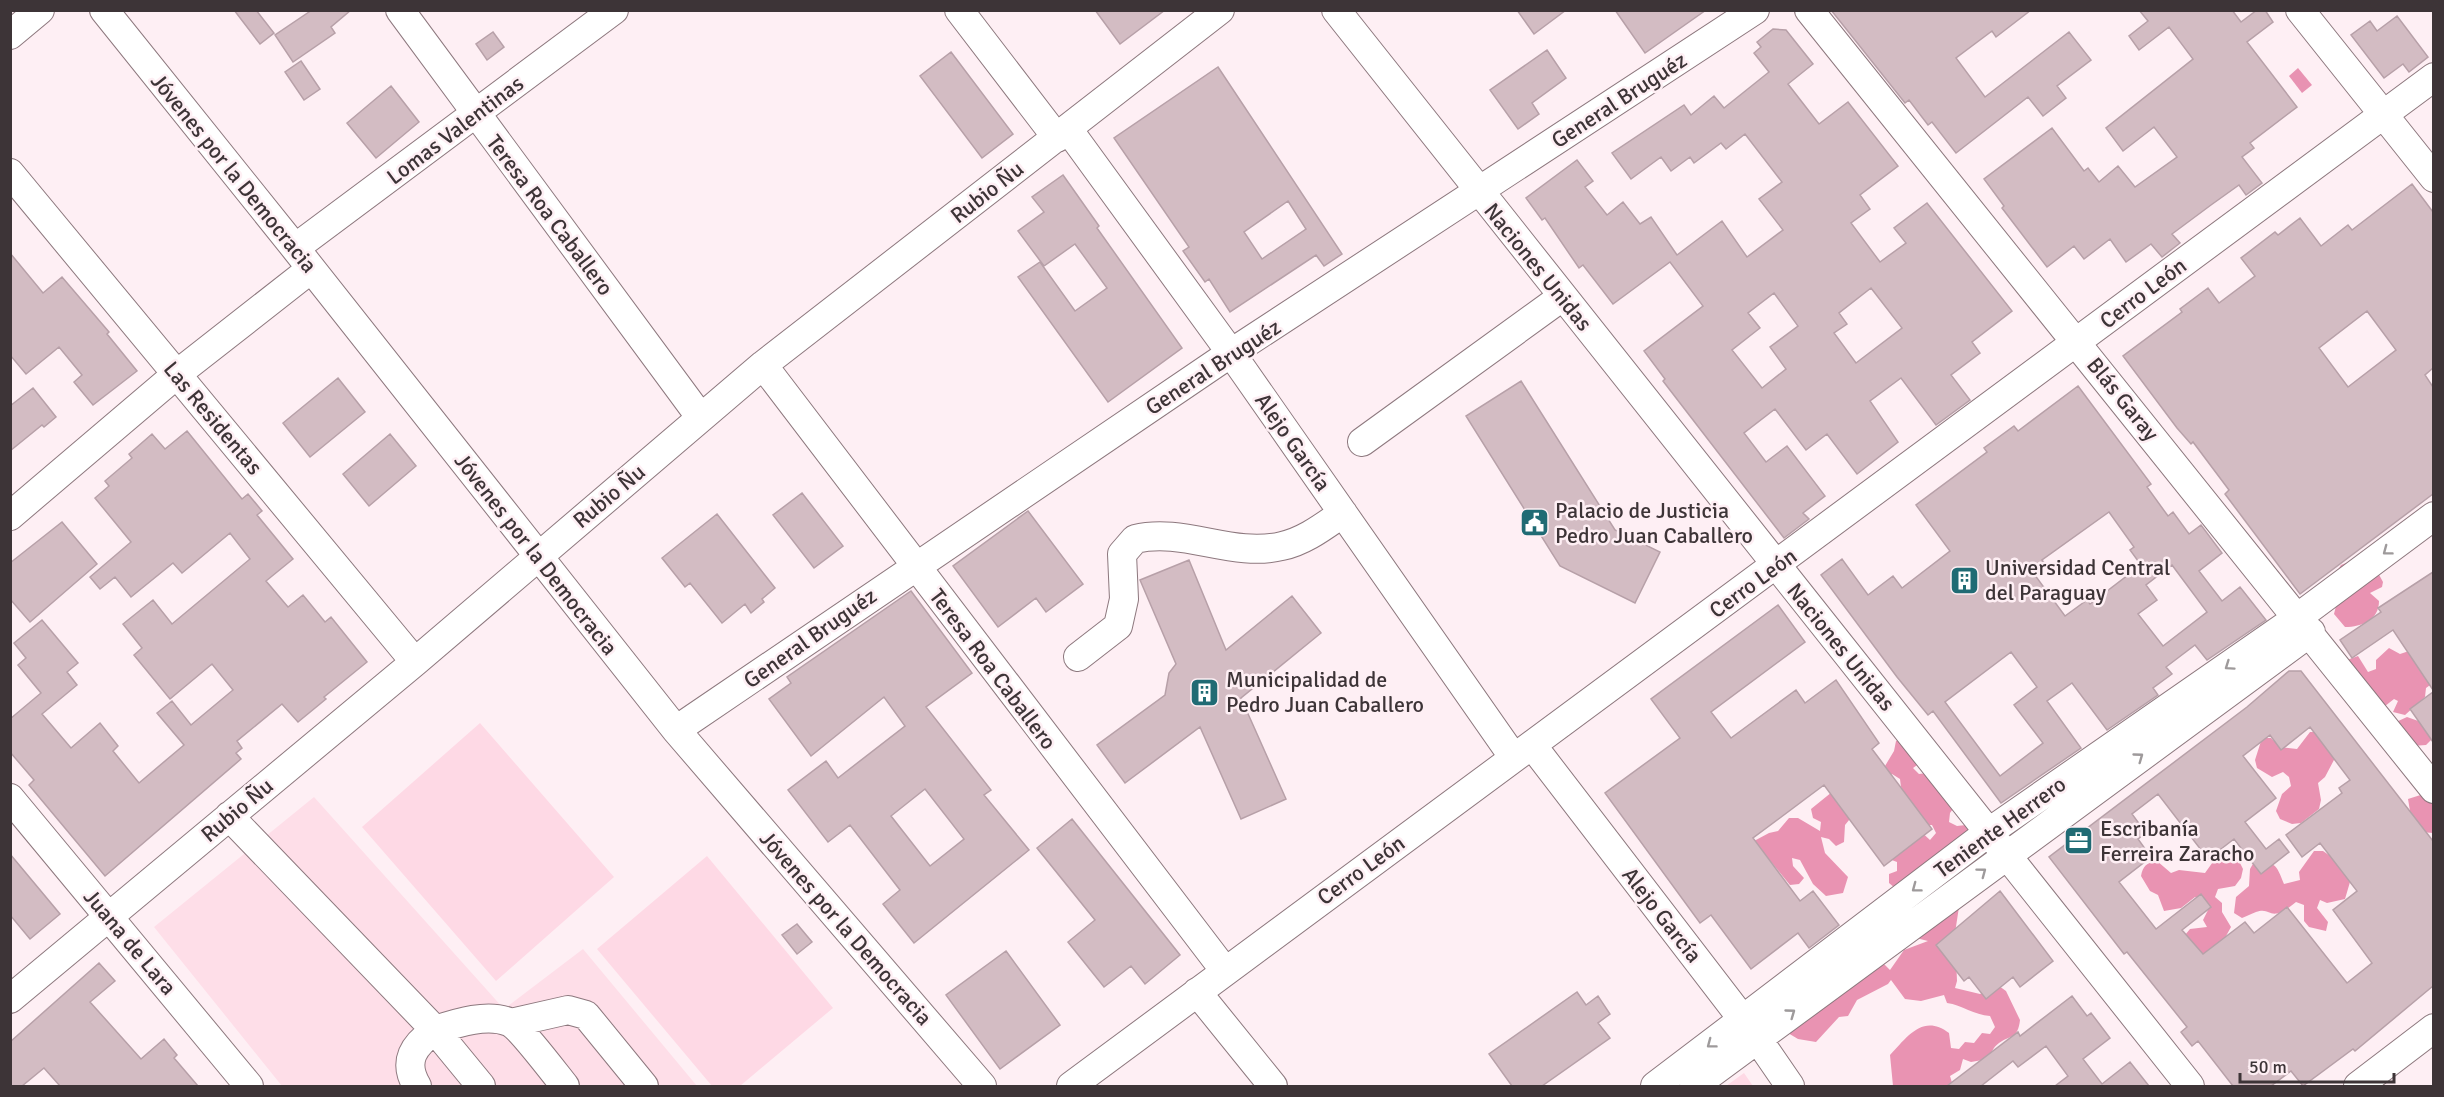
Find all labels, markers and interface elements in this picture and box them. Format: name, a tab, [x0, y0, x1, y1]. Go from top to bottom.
street label: General Bruguéz	[1546, 46, 1692, 154]
street label: Jóvenes por la Democracia	[145, 68, 323, 278]
street label: Lomas Valentinas	[381, 70, 529, 190]
street label: Teresa Roa Caballero	[481, 129, 619, 301]
street label: Rubio Ñu	[945, 155, 1029, 229]
street label: Naciones Unidas	[1478, 198, 1598, 336]
street label: Cerro León	[2094, 252, 2192, 334]
street label: General Bruguéz	[1140, 313, 1286, 421]
street label: Blás Garay	[2081, 352, 2165, 447]
street label: Las Residentas	[158, 356, 268, 480]
street label: Alejo García	[1249, 388, 1337, 496]
street label: Jóvenes por la Democracia	[449, 448, 623, 660]
street label: Rubio Ñu	[568, 458, 650, 534]
place label: Palacio de Justicia Pedro Juan Caballero	[1555, 497, 1753, 549]
public building icon: Palacio de Justicia Pedro Juan Caballero	[1518, 507, 1550, 539]
street label: Cerro León	[1704, 542, 1802, 624]
one-way arrow	[2382, 544, 2393, 555]
place label: Universidad Central del Paraguay	[1985, 554, 2171, 606]
building icon: Universidad Central del Paraguay	[1948, 564, 1980, 596]
street label: Naciones Unidas	[1781, 578, 1901, 716]
street label: General Bruguéz	[738, 582, 882, 694]
street label: Teresa Roa Caballero	[924, 583, 1062, 755]
one-way arrow	[2224, 659, 2235, 670]
place label: Municipalidad de Pedro Juan Caballero	[1226, 666, 1424, 718]
building icon: Municipalidad de Pedro Juan Caballero	[1189, 676, 1221, 708]
one-way arrow	[2133, 753, 2144, 764]
street label: Teniente Herrero	[1929, 770, 2071, 884]
street label: Rubio Ñu	[196, 772, 278, 848]
place label: Escribanía Ferreira Zaracho	[2100, 815, 2255, 867]
street label: Jóvenes por la Democracia	[754, 825, 938, 1031]
office icon: Escribanía Ferreira Zaracho	[2063, 825, 2095, 857]
street label: Cerro León	[1312, 829, 1410, 911]
street label: Alejo García	[1616, 862, 1708, 968]
one-way arrow	[1975, 868, 1986, 879]
one-way arrow	[1912, 881, 1923, 892]
street label: Juana de Lara	[78, 883, 182, 1001]
one-way arrow	[1785, 1010, 1796, 1021]
one-way arrow	[1706, 1037, 1717, 1048]
scale bar	[2240, 1046, 2394, 1084]
text: 50 m	[2249, 1056, 2287, 1078]

